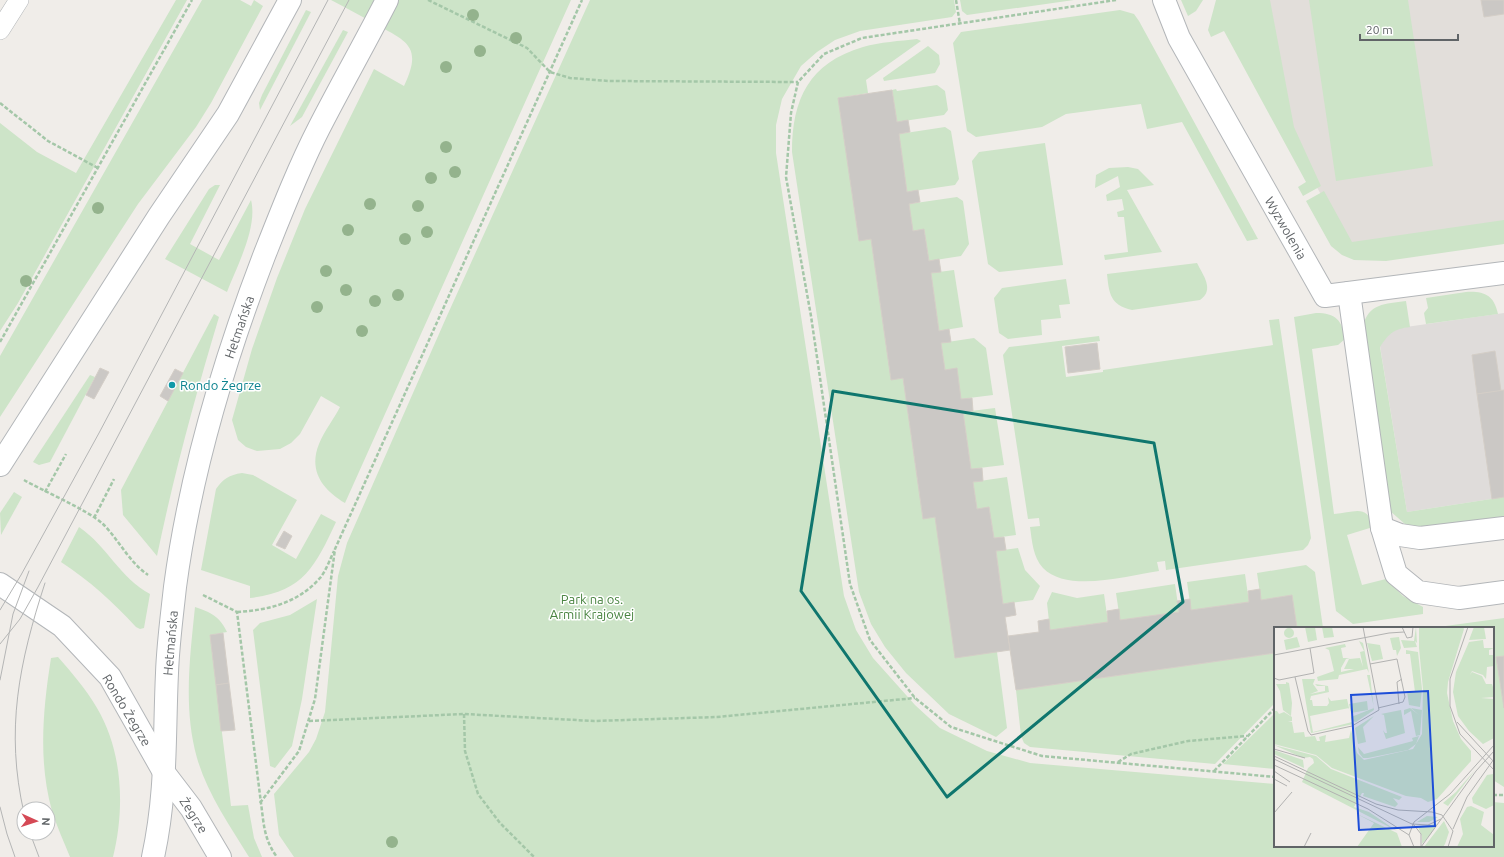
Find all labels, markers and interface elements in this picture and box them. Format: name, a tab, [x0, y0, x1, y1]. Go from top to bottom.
scale bar	[1360, 16, 1458, 42]
text: 20 m	[1366, 23, 1393, 36]
street label: Wyzwolenia	[1262, 194, 1310, 262]
street label: Hetmańska	[222, 294, 256, 360]
place label: Rondo Żegrze	[180, 377, 261, 392]
marker: Rondo Żegrze	[167, 380, 177, 390]
park label: Park na os. Armii Krajowej	[550, 592, 634, 621]
street label: Hetmańska	[160, 610, 180, 676]
inset map	[1274, 627, 1494, 847]
street label: Rondo Żegrze	[100, 671, 155, 748]
street label: Żegrze	[177, 794, 212, 836]
north arrow	[16, 801, 56, 841]
text: N	[40, 817, 52, 826]

